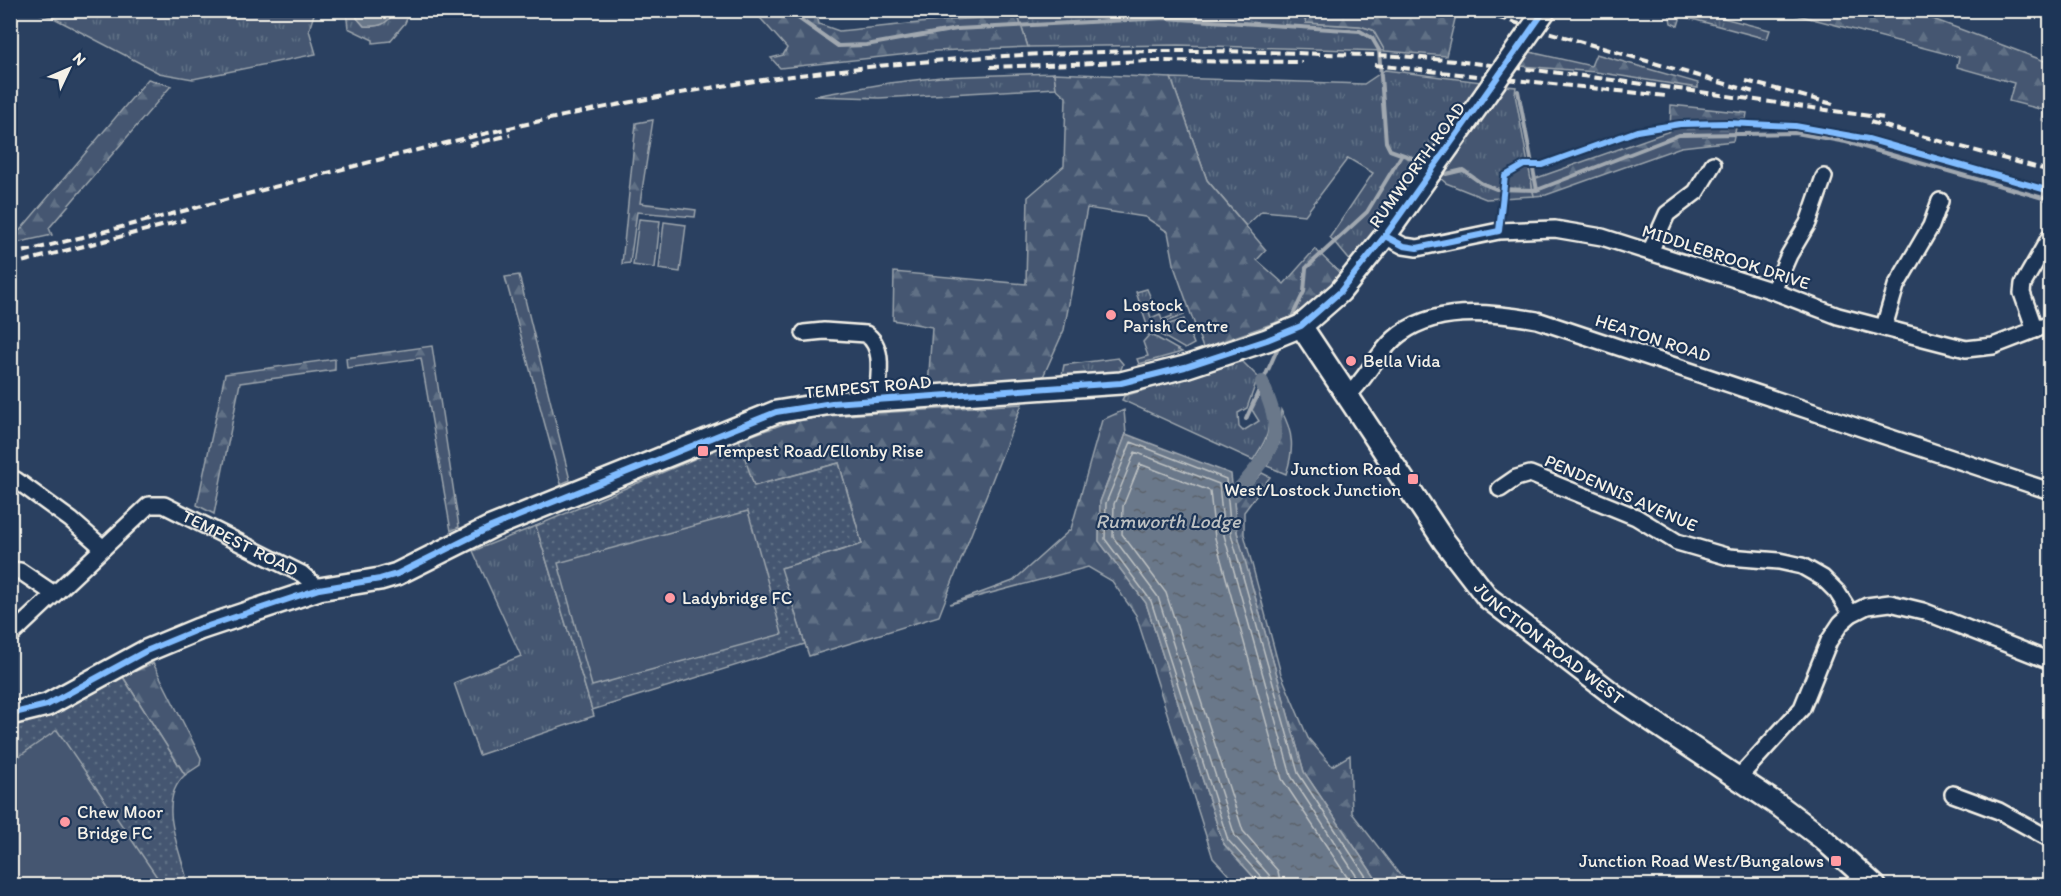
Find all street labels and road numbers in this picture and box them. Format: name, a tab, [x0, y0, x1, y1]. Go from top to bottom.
street label: RUMWORTH ROAD	[1364, 98, 1470, 232]
street label: MIDDLEBROOK DRIVE	[1639, 219, 1813, 295]
street label: HEATON ROAD	[1593, 309, 1713, 367]
street label: TEMPEST ROAD	[804, 371, 932, 403]
street label: PENDENNIS AVENUE	[1541, 449, 1701, 537]
street label: TEMPEST ROAD	[178, 505, 302, 581]
street label: JUNCTION ROAD WEST	[1469, 578, 1628, 710]

